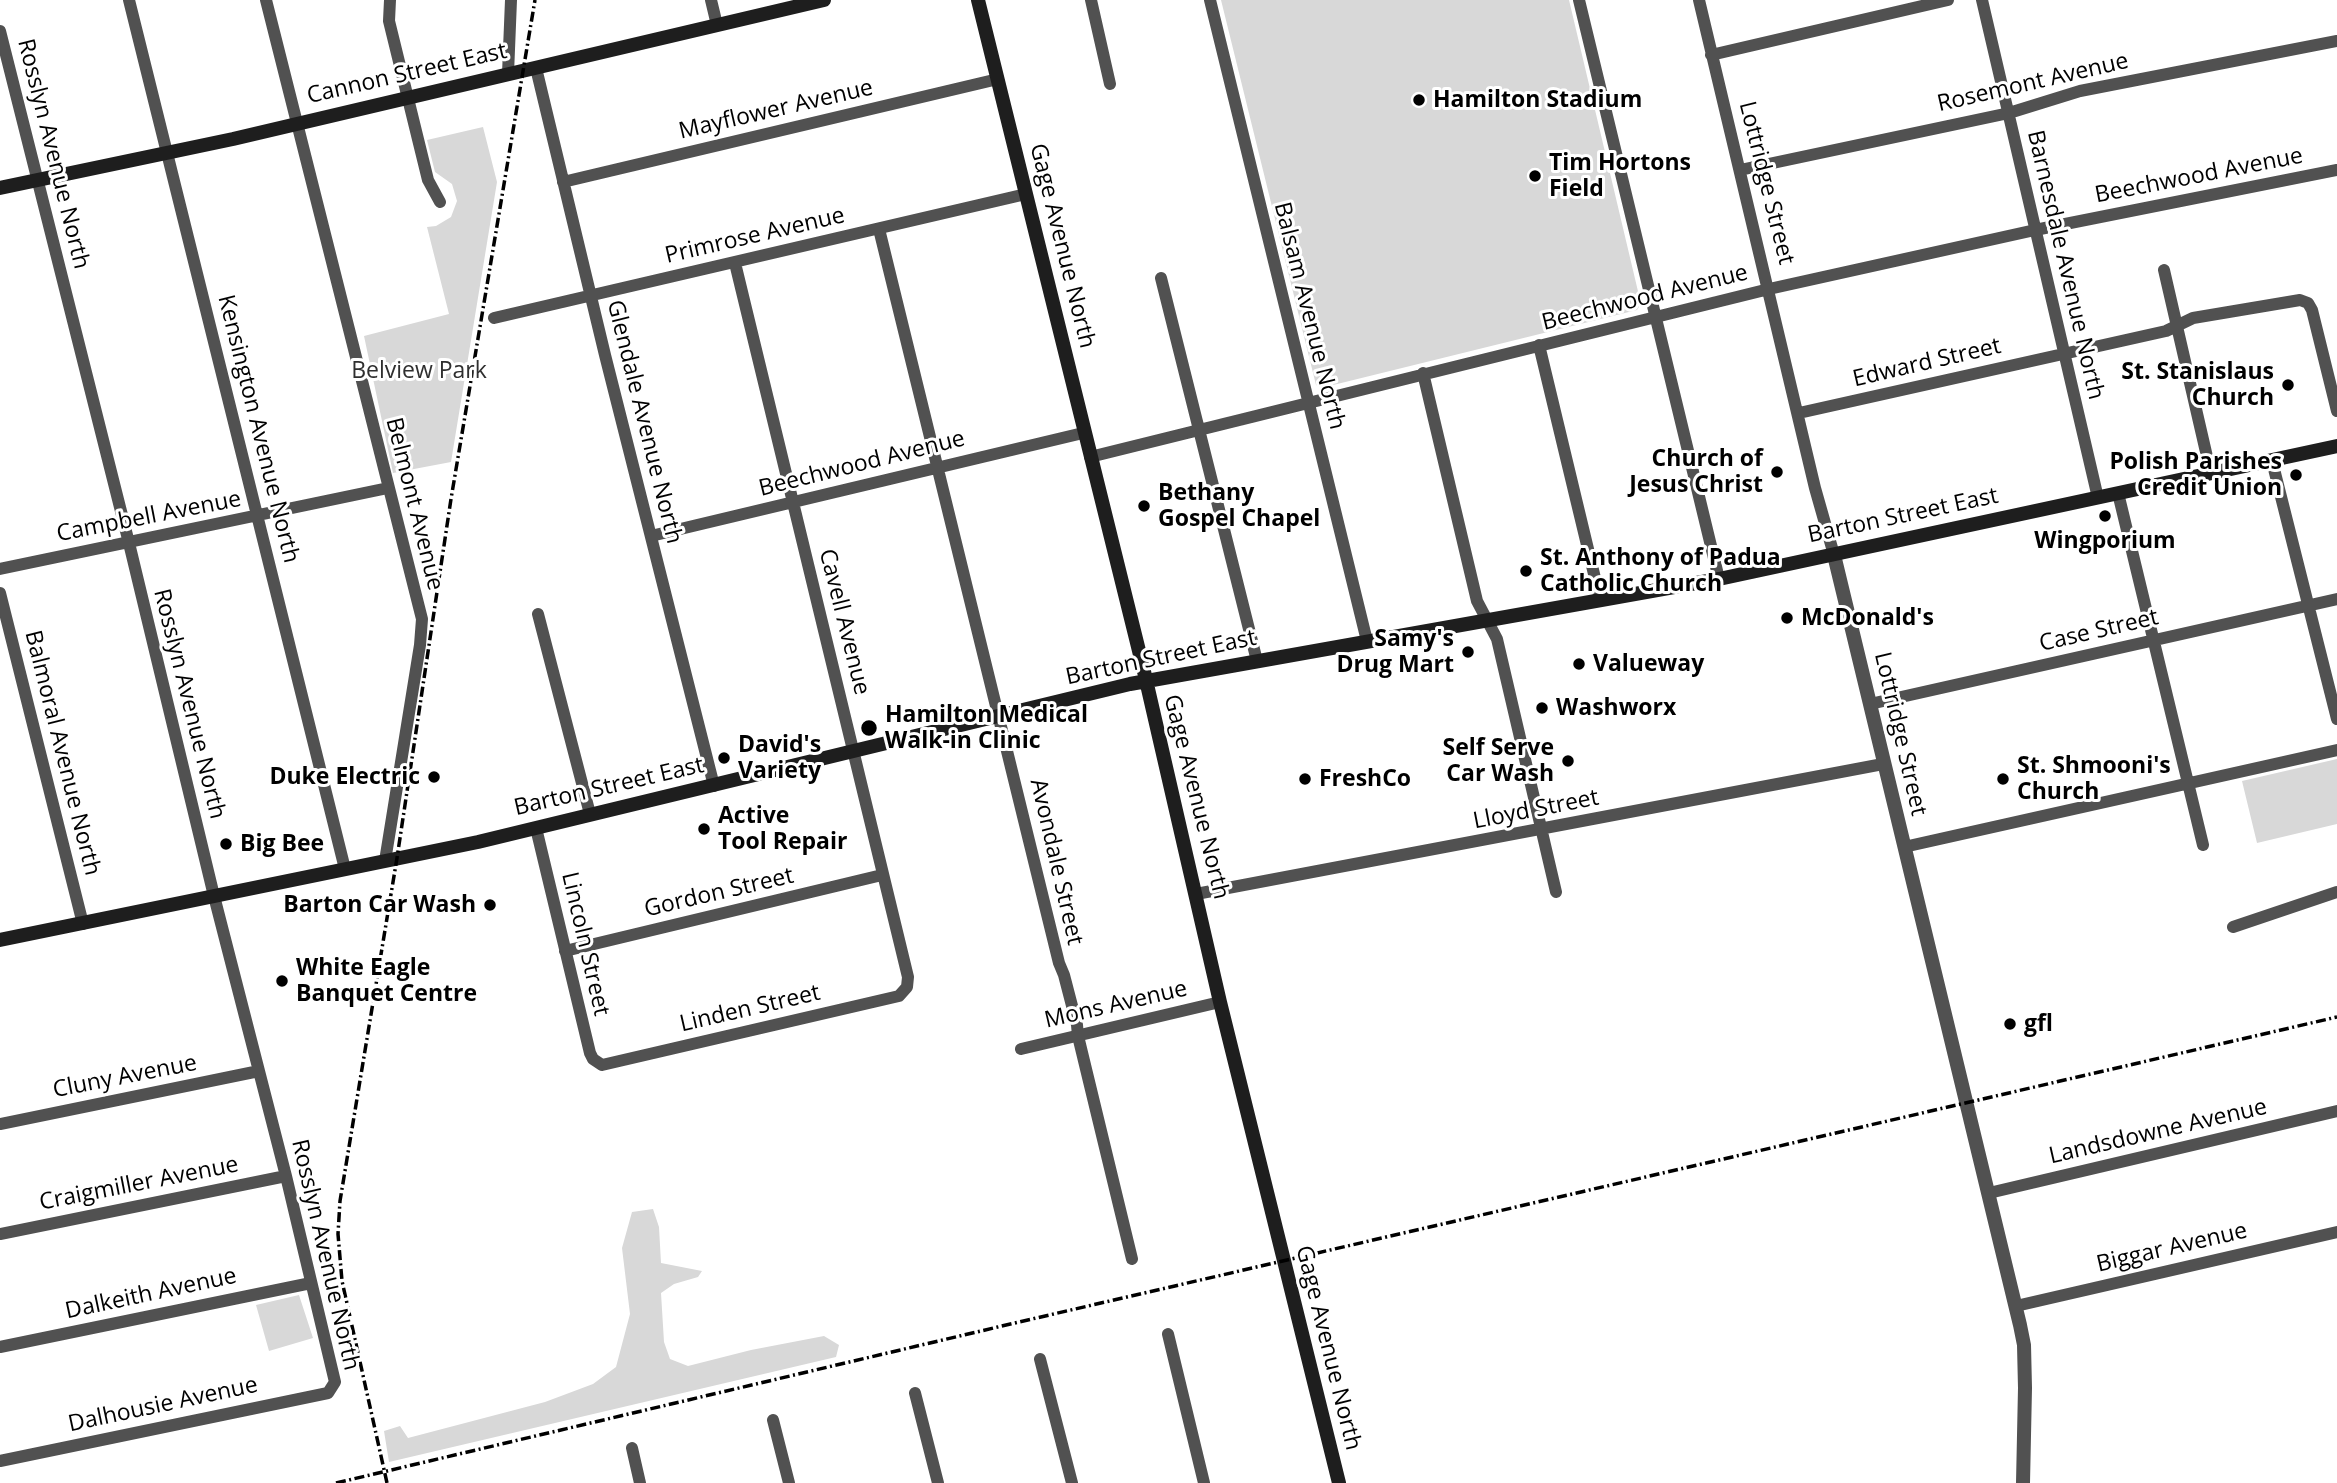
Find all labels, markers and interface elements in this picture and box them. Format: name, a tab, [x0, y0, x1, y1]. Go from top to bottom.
street label: Rosslyn Avenue North	[11, 36, 95, 272]
street label: Cannon Street East	[304, 38, 510, 110]
street label: Rosemont Avenue	[1935, 48, 2131, 118]
street label: Mayflower Avenue	[676, 74, 876, 146]
place label: Hamilton Stadium	[1433, 86, 1642, 114]
marker: Hamilton Stadium	[1411, 92, 1427, 108]
street label: Lottridge Street	[1732, 99, 1800, 267]
street label: Barnesdale Avenue North	[2021, 128, 2109, 402]
street label: Gage Avenue North	[1023, 141, 1101, 351]
street label: Beechwood Avenue	[2093, 142, 2305, 210]
place label: Tim Hortons Field	[1549, 149, 1691, 203]
marker: Tim Hortons Field	[1527, 168, 1543, 184]
street label: Balsam Avenue North	[1267, 199, 1351, 433]
street label: Primrose Avenue	[662, 202, 848, 270]
street label: Beechwood Avenue	[1539, 259, 1751, 337]
street label: Kensington Avenue North	[211, 292, 305, 566]
street label: Glendale Avenue North	[600, 297, 688, 547]
street label: Edward Street	[1850, 333, 2004, 393]
park label: Belview Park	[351, 357, 487, 385]
place label: St. Stanislaus Church	[2121, 358, 2274, 412]
marker: St. Stanislaus Church	[2280, 377, 2296, 393]
street label: Belmont Avenue	[379, 415, 449, 593]
street label: Beechwood Avenue	[756, 425, 968, 503]
place label: Church of Jesus Christ	[1629, 445, 1763, 499]
place label: Polish Parishes Credit Union	[2109, 448, 2282, 502]
marker: Church of Jesus Christ	[1769, 464, 1785, 480]
marker: Polish Parishes Credit Union	[2288, 467, 2304, 483]
place label: Bethany Gospel Chapel	[1158, 479, 1320, 533]
street label: Barton Street East	[1805, 482, 2001, 550]
street label: Campbell Avenue	[54, 486, 244, 548]
marker: Bethany Gospel Chapel	[1136, 498, 1152, 514]
marker: Wingporium	[2097, 508, 2113, 524]
place label: Wingporium	[2034, 527, 2176, 555]
place label: St. Anthony of Padua Catholic Church	[1540, 544, 1781, 598]
street label: Cavell Avenue	[813, 546, 875, 698]
marker: St. Anthony of Padua Catholic Church	[1518, 563, 1534, 579]
street label: Rosslyn Avenue North	[147, 586, 231, 822]
place label: McDonald's	[1801, 604, 1934, 632]
street label: Case Street	[2037, 604, 2161, 658]
marker: McDonald's	[1779, 610, 1795, 626]
street label: Barton Street East	[1063, 624, 1259, 692]
place label: Samy's Drug Mart	[1336, 625, 1454, 679]
street label: Balmoral Avenue North	[18, 628, 106, 878]
marker: Samy's Drug Mart	[1460, 644, 1476, 660]
street label: Lottridge Street	[1868, 649, 1932, 819]
place label: Valueway	[1593, 650, 1704, 678]
marker: Valueway	[1571, 656, 1587, 672]
street label: Gage Avenue North	[1157, 692, 1235, 902]
place label: Washworx	[1556, 694, 1676, 722]
marker: Washworx	[1534, 700, 1550, 716]
place label: Hamilton Medical Walk-in Clinic	[885, 701, 1088, 755]
marker: Hamilton Medical Walk-in Clinic	[859, 718, 879, 738]
place label: David's Variety	[738, 731, 821, 785]
place label: Self Serve Car Wash	[1442, 734, 1554, 788]
marker: David's Variety	[716, 750, 732, 766]
street label: Barton Street East	[511, 752, 707, 822]
place label: St. Shmooni's Church	[2017, 752, 2171, 806]
marker: Self Serve Car Wash	[1560, 753, 1576, 769]
place label: Duke Electric	[269, 763, 420, 791]
place label: FreshCo	[1319, 765, 1411, 793]
marker: Duke Electric	[426, 769, 442, 785]
marker: FreshCo	[1297, 771, 1313, 787]
marker: St. Shmooni's Church	[1995, 771, 2011, 787]
street label: Avondale Street	[1023, 776, 1089, 948]
street label: Lloyd Street	[1471, 784, 1601, 836]
place label: Active Tool Repair	[718, 802, 847, 856]
marker: Active Tool Repair	[696, 821, 712, 837]
place label: Big Bee	[240, 830, 324, 858]
marker: Big Bee	[218, 836, 234, 852]
street label: Gordon Street	[642, 862, 796, 924]
street label: Lincoln Street	[555, 869, 615, 1019]
place label: Barton Car Wash	[283, 891, 476, 919]
marker: Barton Car Wash	[482, 897, 498, 913]
place label: White Eagle Banquet Centre	[296, 954, 477, 1008]
marker: White Eagle Banquet Centre	[274, 973, 290, 989]
street label: Mons Avenue	[1042, 975, 1190, 1035]
street label: Linden Street	[677, 979, 823, 1039]
place label: gfl	[2024, 1010, 2053, 1038]
marker: gfl	[2002, 1016, 2018, 1032]
street label: Cluny Avenue	[51, 1050, 199, 1104]
street label: Landsdowne Avenue	[2046, 1094, 2270, 1170]
street label: Rosslyn Avenue North	[285, 1137, 365, 1373]
street label: Craigmiller Avenue	[37, 1151, 241, 1217]
street label: Biggar Avenue	[2094, 1217, 2250, 1279]
street label: Gage Avenue North	[1289, 1243, 1367, 1453]
street label: Dalkeith Avenue	[63, 1262, 239, 1326]
street label: Dalhousie Avenue	[66, 1371, 260, 1439]

